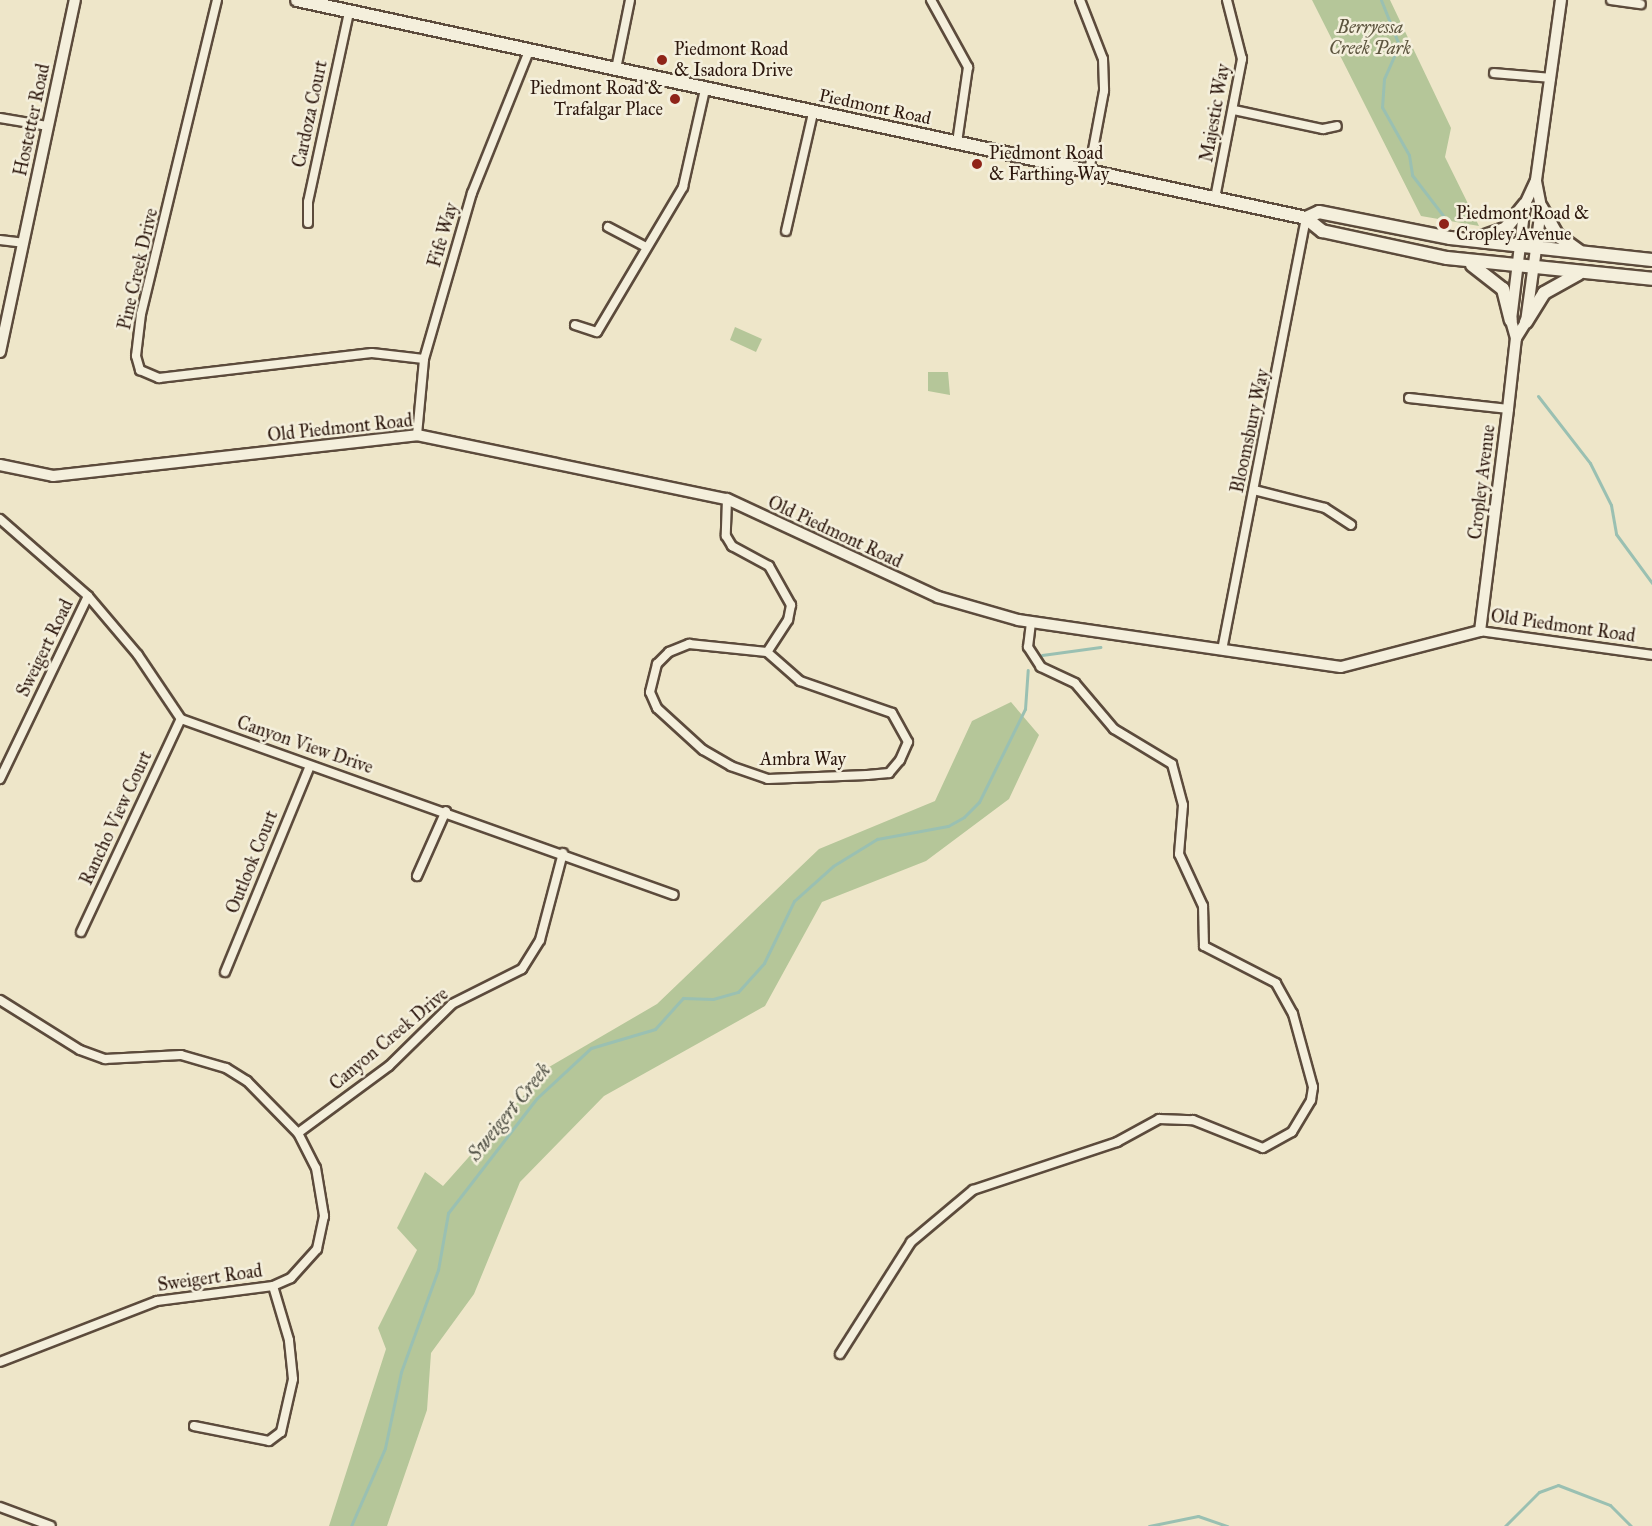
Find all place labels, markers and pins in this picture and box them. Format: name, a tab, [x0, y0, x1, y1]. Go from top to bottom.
place label: Piedmont Road & Isadora Drive	[674, 39, 793, 82]
marker: Piedmont Road & Isadora Drive	[655, 53, 669, 67]
place label: Piedmont Road & Trafalgar Place	[530, 78, 663, 121]
marker: Piedmont Road & Trafalgar Place	[668, 92, 682, 106]
place label: Piedmont Road & Farthing Way	[989, 143, 1109, 186]
marker: Piedmont Road & Farthing Way	[970, 157, 984, 171]
place label: Piedmont Road & Cropley Avenue	[1456, 203, 1589, 246]
marker: Piedmont Road & Cropley Avenue	[1437, 217, 1451, 231]

